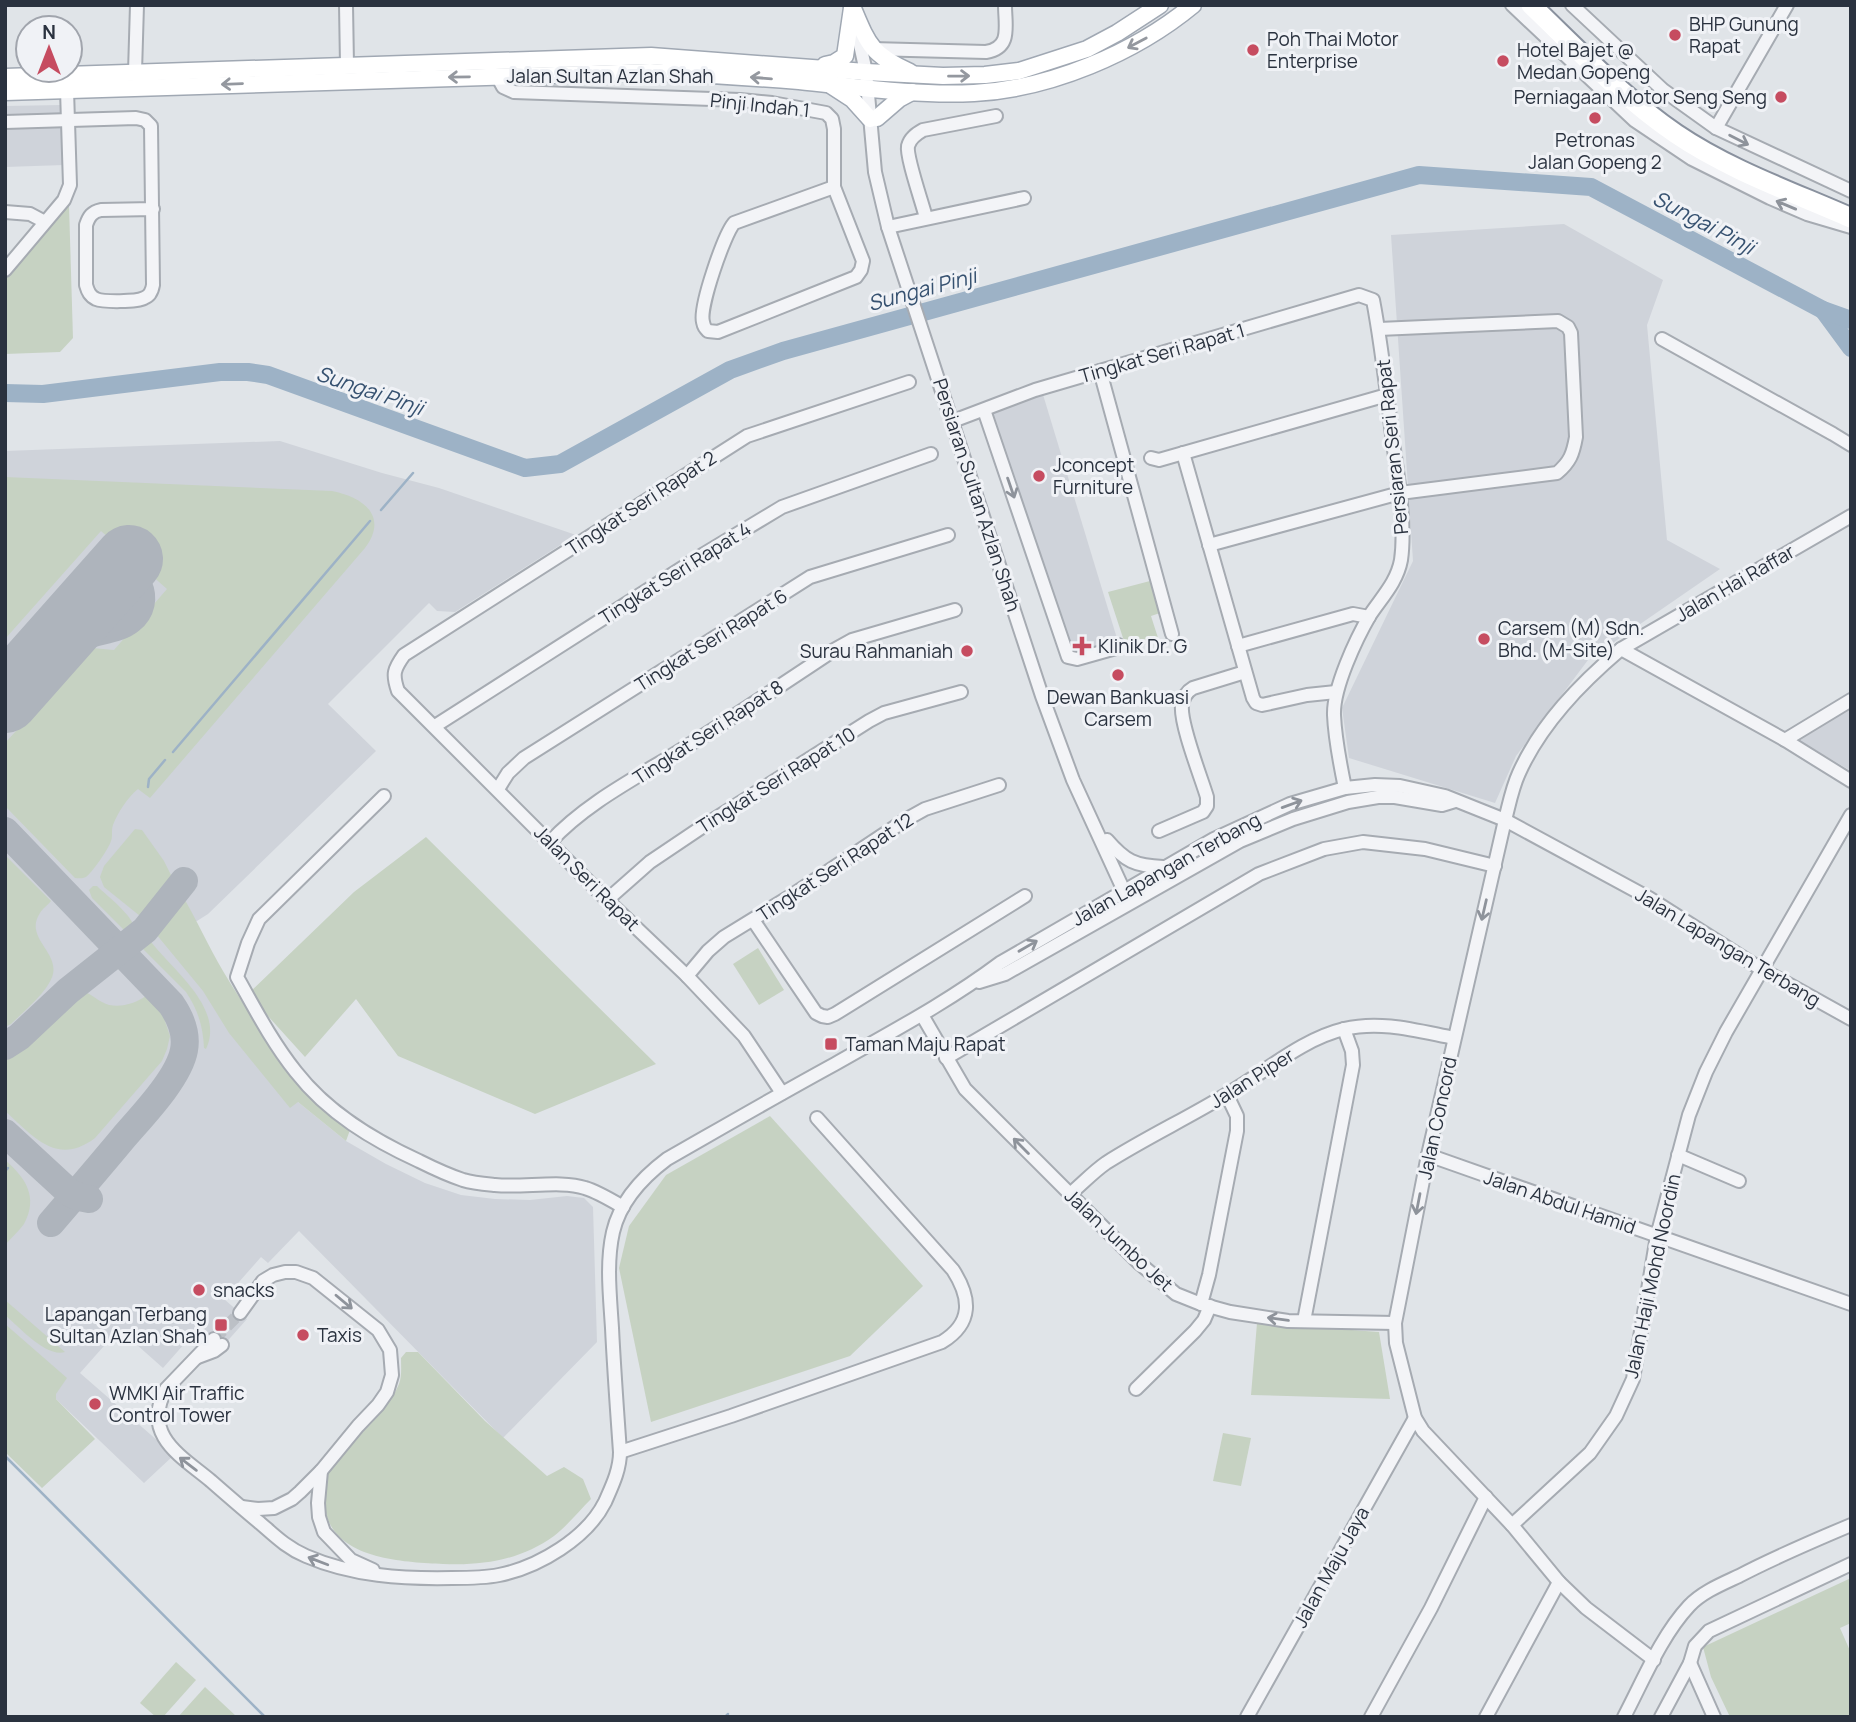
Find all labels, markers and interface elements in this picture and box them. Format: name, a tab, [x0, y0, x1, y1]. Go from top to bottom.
place label: BHP Gunung Rapat	[1689, 11, 1799, 59]
north arrow	[14, 14, 84, 84]
text: N	[42, 19, 56, 45]
place label: Poh Thai Motor Enterprise	[1267, 26, 1399, 74]
marker: BHP Gunung Rapat	[1667, 27, 1683, 43]
one-way arrow	[1127, 36, 1147, 50]
place label: Hotel Bajet @ Medan Gopeng	[1517, 37, 1650, 85]
marker: Poh Thai Motor Enterprise	[1245, 42, 1261, 58]
marker: Hotel Bajet @ Medan Gopeng	[1495, 53, 1511, 69]
street label: Jalan Sultan Azlan Shah	[506, 63, 714, 89]
one-way arrow	[947, 69, 970, 83]
one-way arrow	[448, 71, 471, 84]
one-way arrow	[750, 71, 773, 84]
one-way arrow	[221, 78, 244, 91]
place label: Perniagaan Motor Seng Seng	[1514, 84, 1767, 110]
street label: Pinji Indah 1	[709, 87, 811, 123]
marker: Perniagaan Motor Seng Seng	[1773, 89, 1789, 105]
marker: Petronas Jalan Gopeng 2	[1587, 110, 1603, 126]
place label: Petronas Jalan Gopeng 2	[1528, 127, 1662, 175]
one-way arrow	[1728, 133, 1749, 147]
water label: Sungai Pinji	[1648, 184, 1762, 262]
one-way arrow	[1776, 198, 1798, 211]
water label: Sungai Pinji	[865, 260, 982, 317]
street label: Tingkat Seri Rapat 1	[1076, 317, 1248, 389]
street label: Persiaran Seri Rapat	[1370, 358, 1414, 536]
water label: Sungai Pinji	[313, 359, 430, 422]
street label: Persiaran Sultan Azlan Shah	[927, 375, 1027, 615]
street label: Tingkat Seri Rapat 2	[561, 445, 721, 561]
place label: Jconcept Furniture	[1053, 452, 1134, 500]
marker: Jconcept Furniture	[1031, 468, 1047, 484]
one-way arrow	[1005, 477, 1018, 499]
street label: Tingkat Seri Rapat 4	[594, 516, 756, 630]
street label: Jalan Hai Raffar	[1671, 538, 1799, 628]
street label: Tingkat Seri Rapat 6	[630, 583, 792, 697]
place label: Carsem (M) Sdn. Bhd. (M-Site)	[1498, 615, 1644, 663]
marker: Carsem (M) Sdn. Bhd. (M-Site)	[1476, 631, 1492, 647]
place label: Klinik Dr. G	[1098, 633, 1187, 659]
marker: Klinik Dr. G	[1072, 636, 1092, 656]
place label: Surau Rahmaniah	[800, 638, 953, 664]
marker: Surau Rahmaniah	[959, 643, 975, 659]
marker: Dewan Bankuasi Carsem	[1110, 667, 1126, 683]
street label: Tingkat Seri Rapat 8	[628, 674, 788, 790]
place label: Dewan Bankuasi Carsem	[1047, 684, 1189, 732]
street label: Tingkat Seri Rapat 10	[692, 721, 860, 839]
one-way arrow	[1281, 797, 1303, 809]
street label: Jalan Lapangan Terbang	[1067, 806, 1265, 932]
street label: Tingkat Seri Rapat 12	[752, 807, 918, 927]
street label: Jalan Seri Rapat	[529, 820, 645, 936]
street label: Jalan Lapangan Terbang	[1631, 881, 1825, 1013]
one-way arrow	[1477, 899, 1490, 921]
one-way arrow	[1018, 939, 1038, 953]
place label: Taman Maju Rapat	[845, 1031, 1006, 1057]
marker: Taman Maju Rapat	[823, 1036, 839, 1052]
street label: Jalan Piper	[1205, 1042, 1299, 1114]
street label: Jalan Concord	[1411, 1054, 1463, 1182]
one-way arrow	[1013, 1138, 1030, 1155]
street label: Jalan Abdul Hamid	[1481, 1164, 1639, 1240]
street label: Jalan Haji Mohd Noordin	[1618, 1171, 1686, 1381]
street label: Jalan Jumbo Jet	[1059, 1183, 1179, 1297]
one-way arrow	[1411, 1192, 1425, 1215]
place label: snacks	[213, 1277, 275, 1303]
marker: snacks	[191, 1282, 207, 1298]
one-way arrow	[334, 1294, 352, 1310]
place label: Lapangan Terbang Sultan Azlan Shah	[45, 1301, 207, 1349]
one-way arrow	[1267, 1313, 1290, 1326]
marker: Lapangan Terbang Sultan Azlan Shah	[213, 1317, 229, 1333]
place label: Taxis	[317, 1322, 362, 1348]
marker: Taxis	[295, 1327, 311, 1343]
place label: WMKI Air Traffic Control Tower	[109, 1380, 245, 1428]
marker: WMKI Air Traffic Control Tower	[87, 1396, 103, 1412]
one-way arrow	[179, 1457, 198, 1472]
street label: Jalan Maju Jaya	[1287, 1502, 1375, 1632]
one-way arrow	[308, 1554, 330, 1566]

